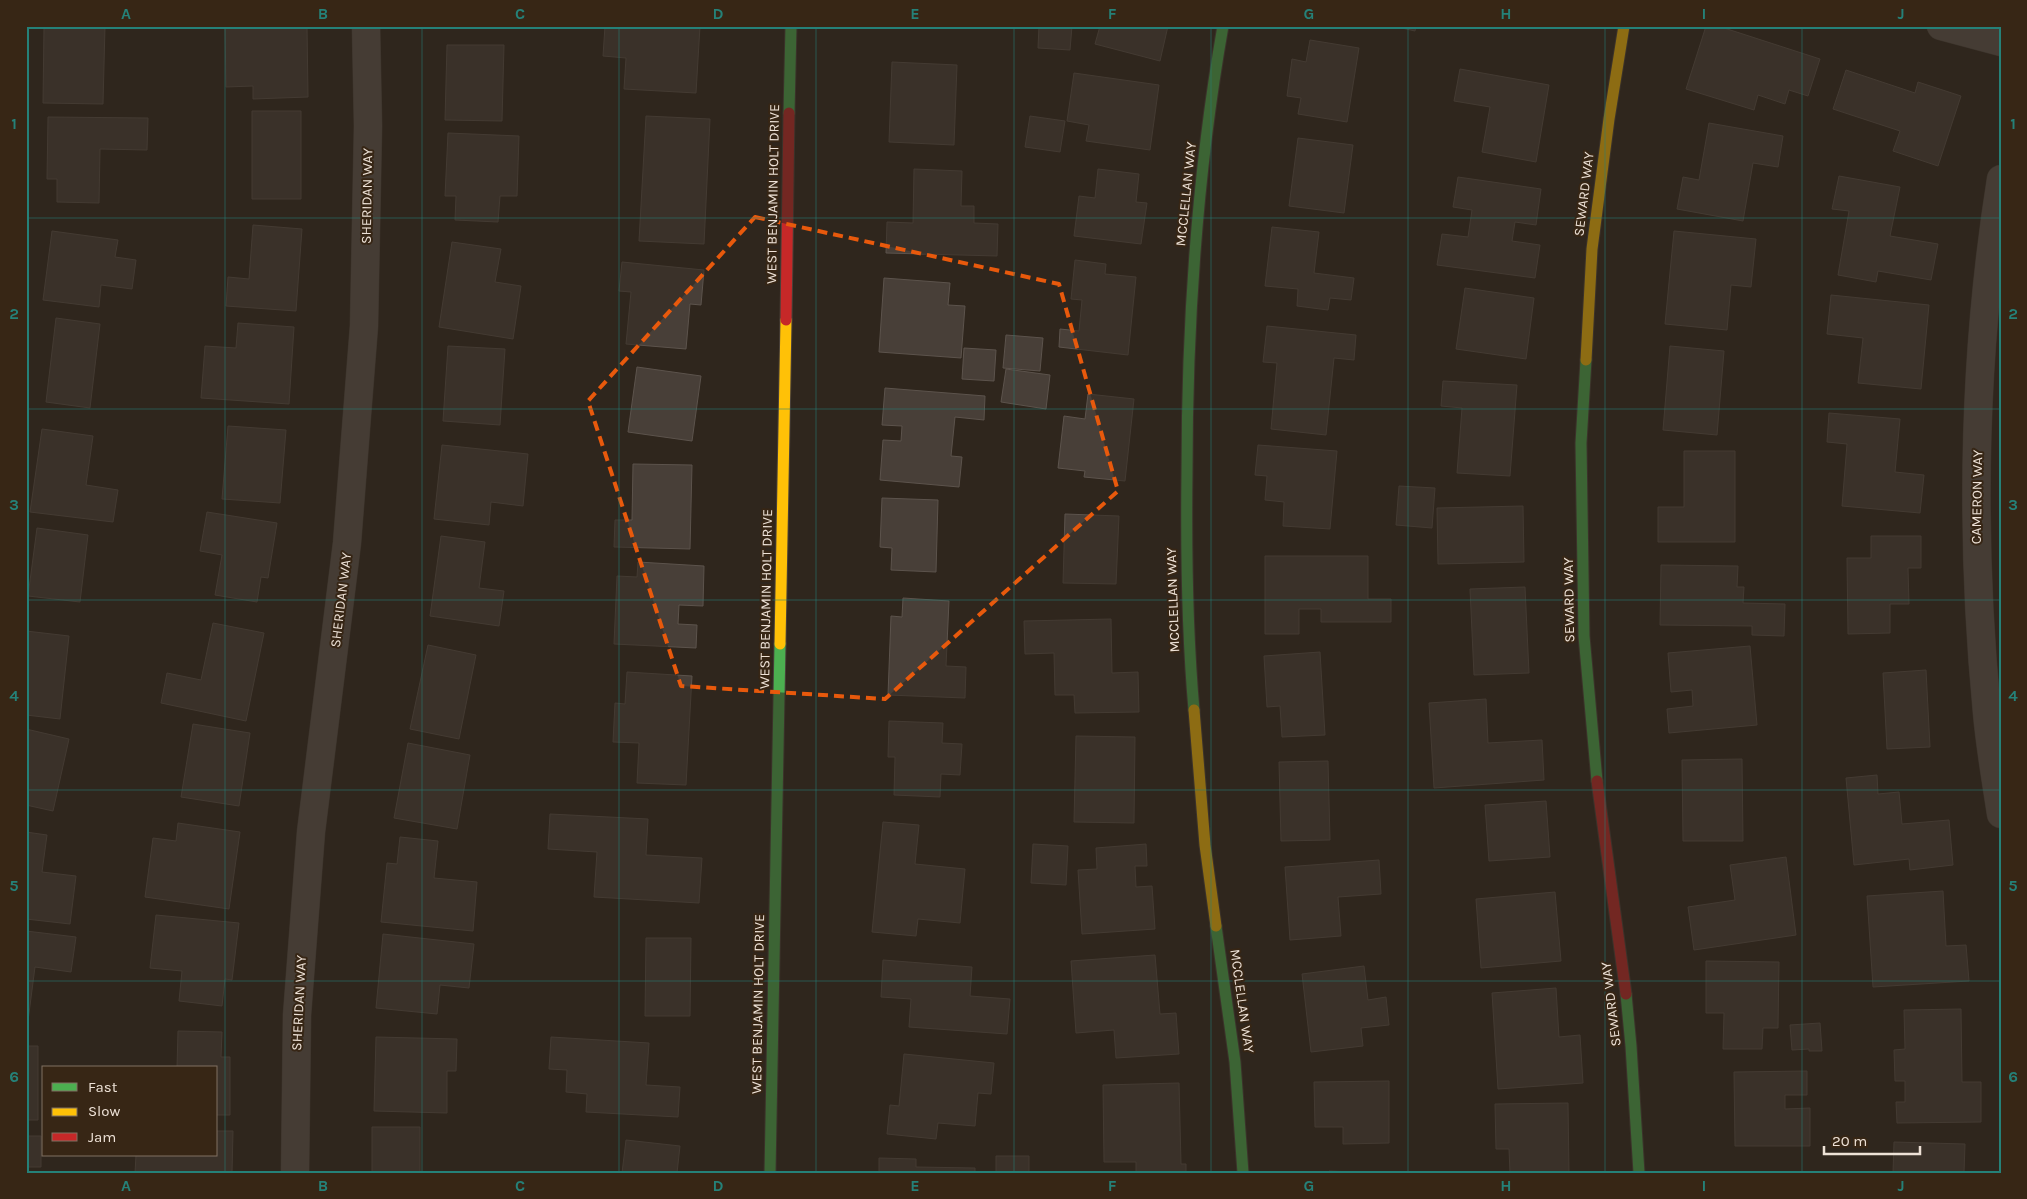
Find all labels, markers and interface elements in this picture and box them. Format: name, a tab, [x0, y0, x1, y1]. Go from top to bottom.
text: A	[121, 4, 131, 23]
text: B	[318, 4, 328, 23]
text: C	[515, 4, 525, 23]
text: D	[713, 4, 724, 23]
text: E	[910, 4, 920, 23]
text: F	[1108, 4, 1117, 23]
text: G	[1304, 4, 1314, 23]
text: H	[1500, 4, 1512, 23]
text: I	[1702, 4, 1706, 23]
text: J	[1897, 4, 1905, 23]
street label: WEST BENJAMIN HOLT DRIVE	[763, 104, 783, 284]
text: 1	[11, 114, 17, 133]
text: 1	[2010, 114, 2016, 133]
street label: MCCLELLAN WAY	[1172, 141, 1200, 247]
street label: SHERIDAN WAY	[358, 148, 376, 244]
street label: SEWARD WAY	[1570, 150, 1598, 237]
text: 2	[9, 304, 19, 323]
text: 2	[2008, 304, 2018, 323]
street label: CAMERON WAY	[1968, 449, 1986, 544]
text: 3	[9, 495, 19, 514]
text: 3	[2008, 495, 2018, 514]
street label: WEST BENJAMIN HOLT DRIVE	[756, 509, 776, 689]
street label: MCCLELLAN WAY	[1163, 547, 1183, 653]
street label: SHERIDAN WAY	[327, 551, 355, 649]
street label: SEWARD WAY	[1560, 557, 1578, 643]
text: 4	[9, 686, 19, 705]
text: 4	[2008, 686, 2018, 705]
text: 5	[9, 876, 19, 895]
text: 5	[2008, 876, 2018, 895]
street label: WEST BENJAMIN HOLT DRIVE	[748, 914, 768, 1094]
street label: MCCLELLAN WAY	[1226, 948, 1258, 1054]
street label: SHERIDAN WAY	[288, 954, 310, 1051]
street label: SEWARD WAY	[1597, 960, 1625, 1047]
legend	[42, 1066, 218, 1156]
text: 6	[9, 1067, 19, 1086]
text: 6	[2008, 1067, 2018, 1086]
text: Fast	[88, 1078, 118, 1096]
text: Slow	[88, 1102, 120, 1120]
scale bar	[1824, 1124, 1921, 1156]
text: Jam	[88, 1128, 116, 1146]
text: 20 m	[1832, 1132, 1867, 1150]
text: A	[121, 1176, 131, 1195]
text: B	[318, 1176, 328, 1195]
text: C	[515, 1176, 525, 1195]
text: D	[713, 1176, 724, 1195]
text: E	[910, 1176, 920, 1195]
text: F	[1108, 1176, 1117, 1195]
text: G	[1304, 1176, 1314, 1195]
text: H	[1500, 1176, 1512, 1195]
text: I	[1702, 1176, 1706, 1195]
text: J	[1897, 1176, 1905, 1195]

